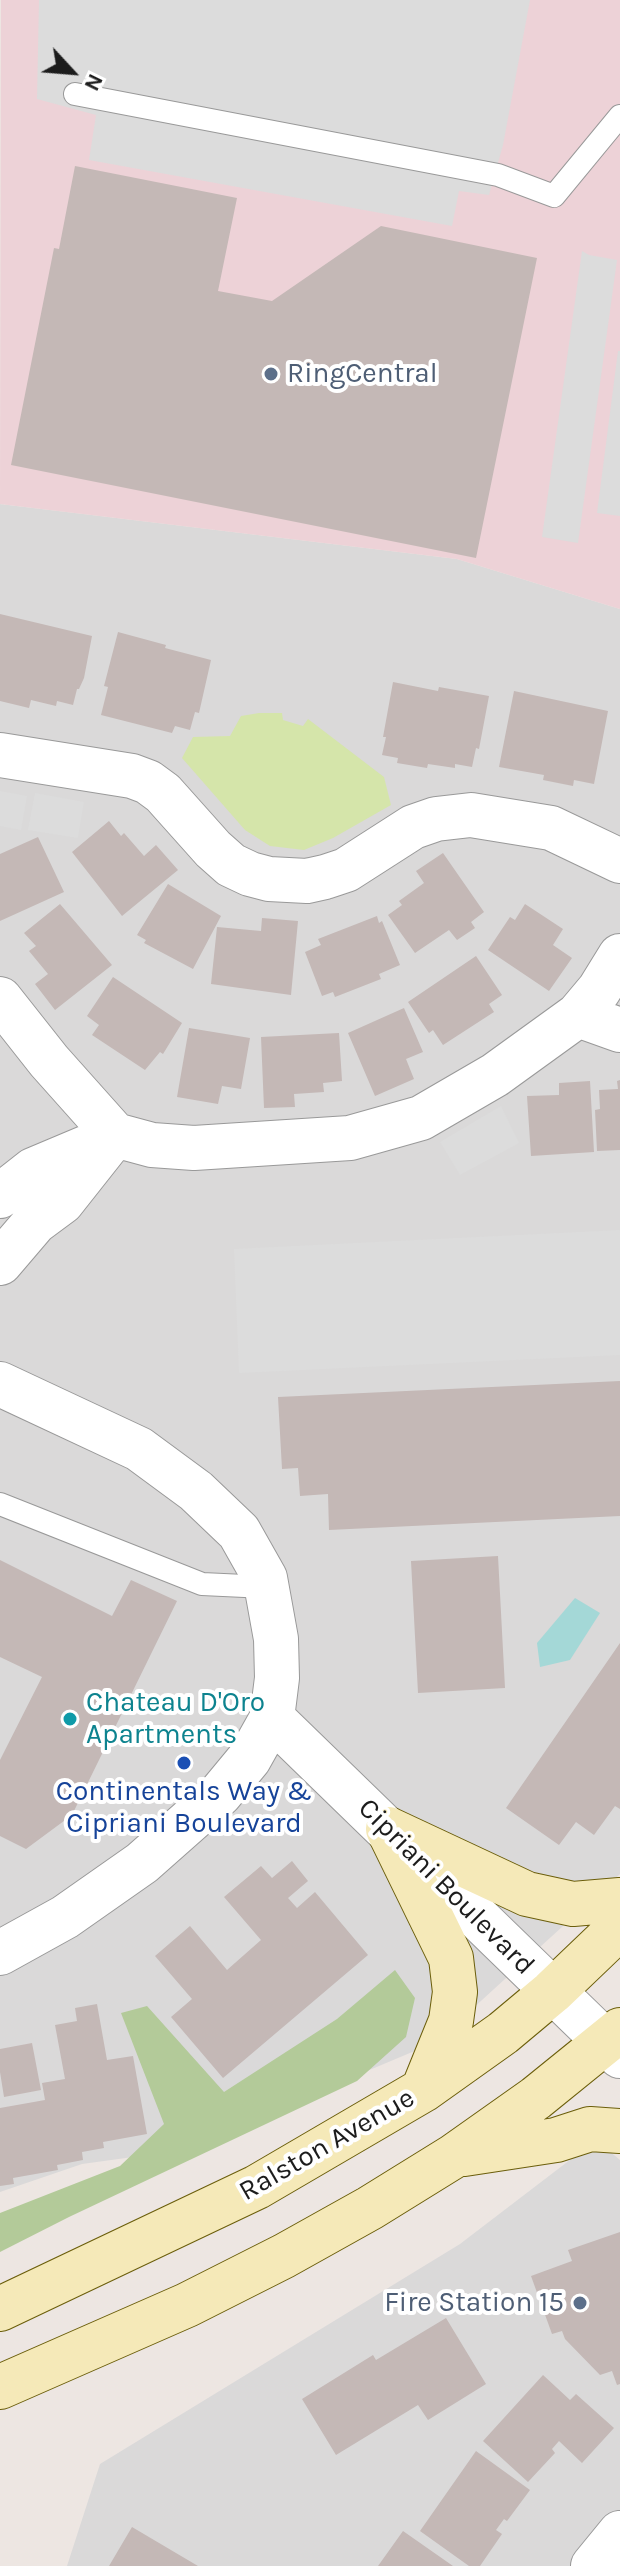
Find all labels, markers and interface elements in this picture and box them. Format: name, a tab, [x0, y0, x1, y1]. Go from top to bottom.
north arrow	[32, 32, 112, 112]
text: N	[78, 70, 109, 95]
place label: RingCentral	[287, 357, 438, 391]
marker: RingCentral	[262, 365, 280, 383]
place label: Chateau D'Oro Apartments	[86, 1686, 265, 1752]
marker: Chateau D'Oro Apartments	[61, 1710, 79, 1728]
marker: Continentals Way & Cipriani Boulevard	[175, 1754, 193, 1772]
place label: Continentals Way & Cipriani Boulevard	[56, 1775, 312, 1841]
street label: Cipriani Boulevard	[351, 1792, 541, 1982]
street label: Ralston Avenue	[233, 2081, 421, 2209]
place label: Fire Station 15	[384, 2286, 564, 2320]
marker: Fire Station 15	[571, 2294, 589, 2312]

